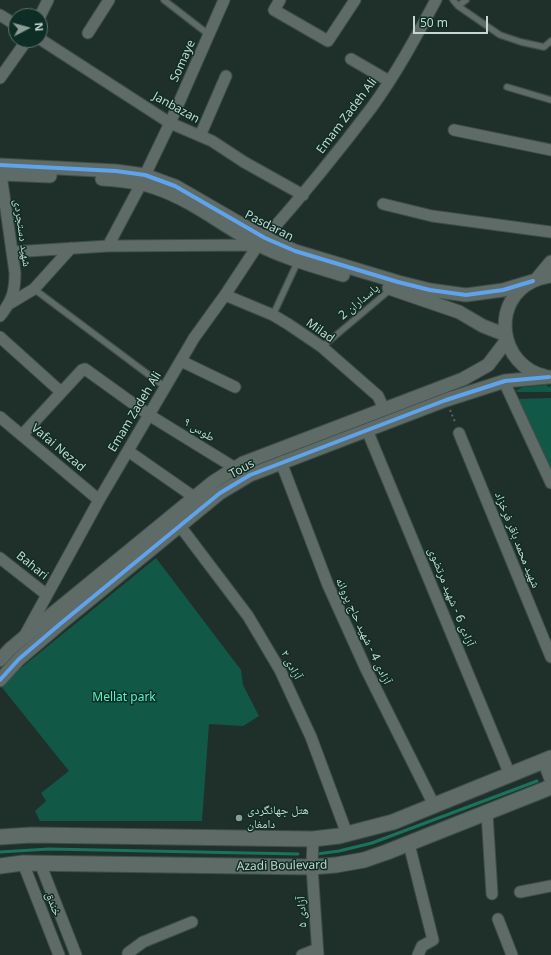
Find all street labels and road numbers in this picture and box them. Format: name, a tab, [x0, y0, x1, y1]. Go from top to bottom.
street label: Somaye	[167, 38, 199, 84]
street label: Emam Zadeh Ali	[314, 75, 380, 157]
street label: Janbazan	[150, 89, 202, 127]
street label: شهید دستجردی	[10, 198, 34, 268]
street label: Pasdaran	[242, 208, 296, 244]
street label: پاسداران 2	[336, 281, 382, 323]
street label: Milad	[303, 316, 337, 346]
street label: Emam Zadeh Ali	[105, 369, 165, 455]
street label: طوس ۹	[181, 415, 217, 445]
street label: Vafai Nezad	[28, 421, 88, 475]
street label: Tous	[227, 456, 257, 482]
street label: شهید محمد باقر فرخزاد	[491, 490, 543, 590]
street label: آزادی 6 - شهید مرتضوی	[425, 546, 477, 648]
street label: Bahari	[13, 549, 51, 583]
street label: آزادی 4 - شهید حاج پروانه	[332, 575, 394, 687]
street label: آزادی ۲	[277, 648, 305, 682]
street label: Azadi Boulevard	[237, 858, 327, 874]
street label: خندق	[42, 890, 64, 918]
street label: آزادی ۵	[294, 896, 310, 928]

